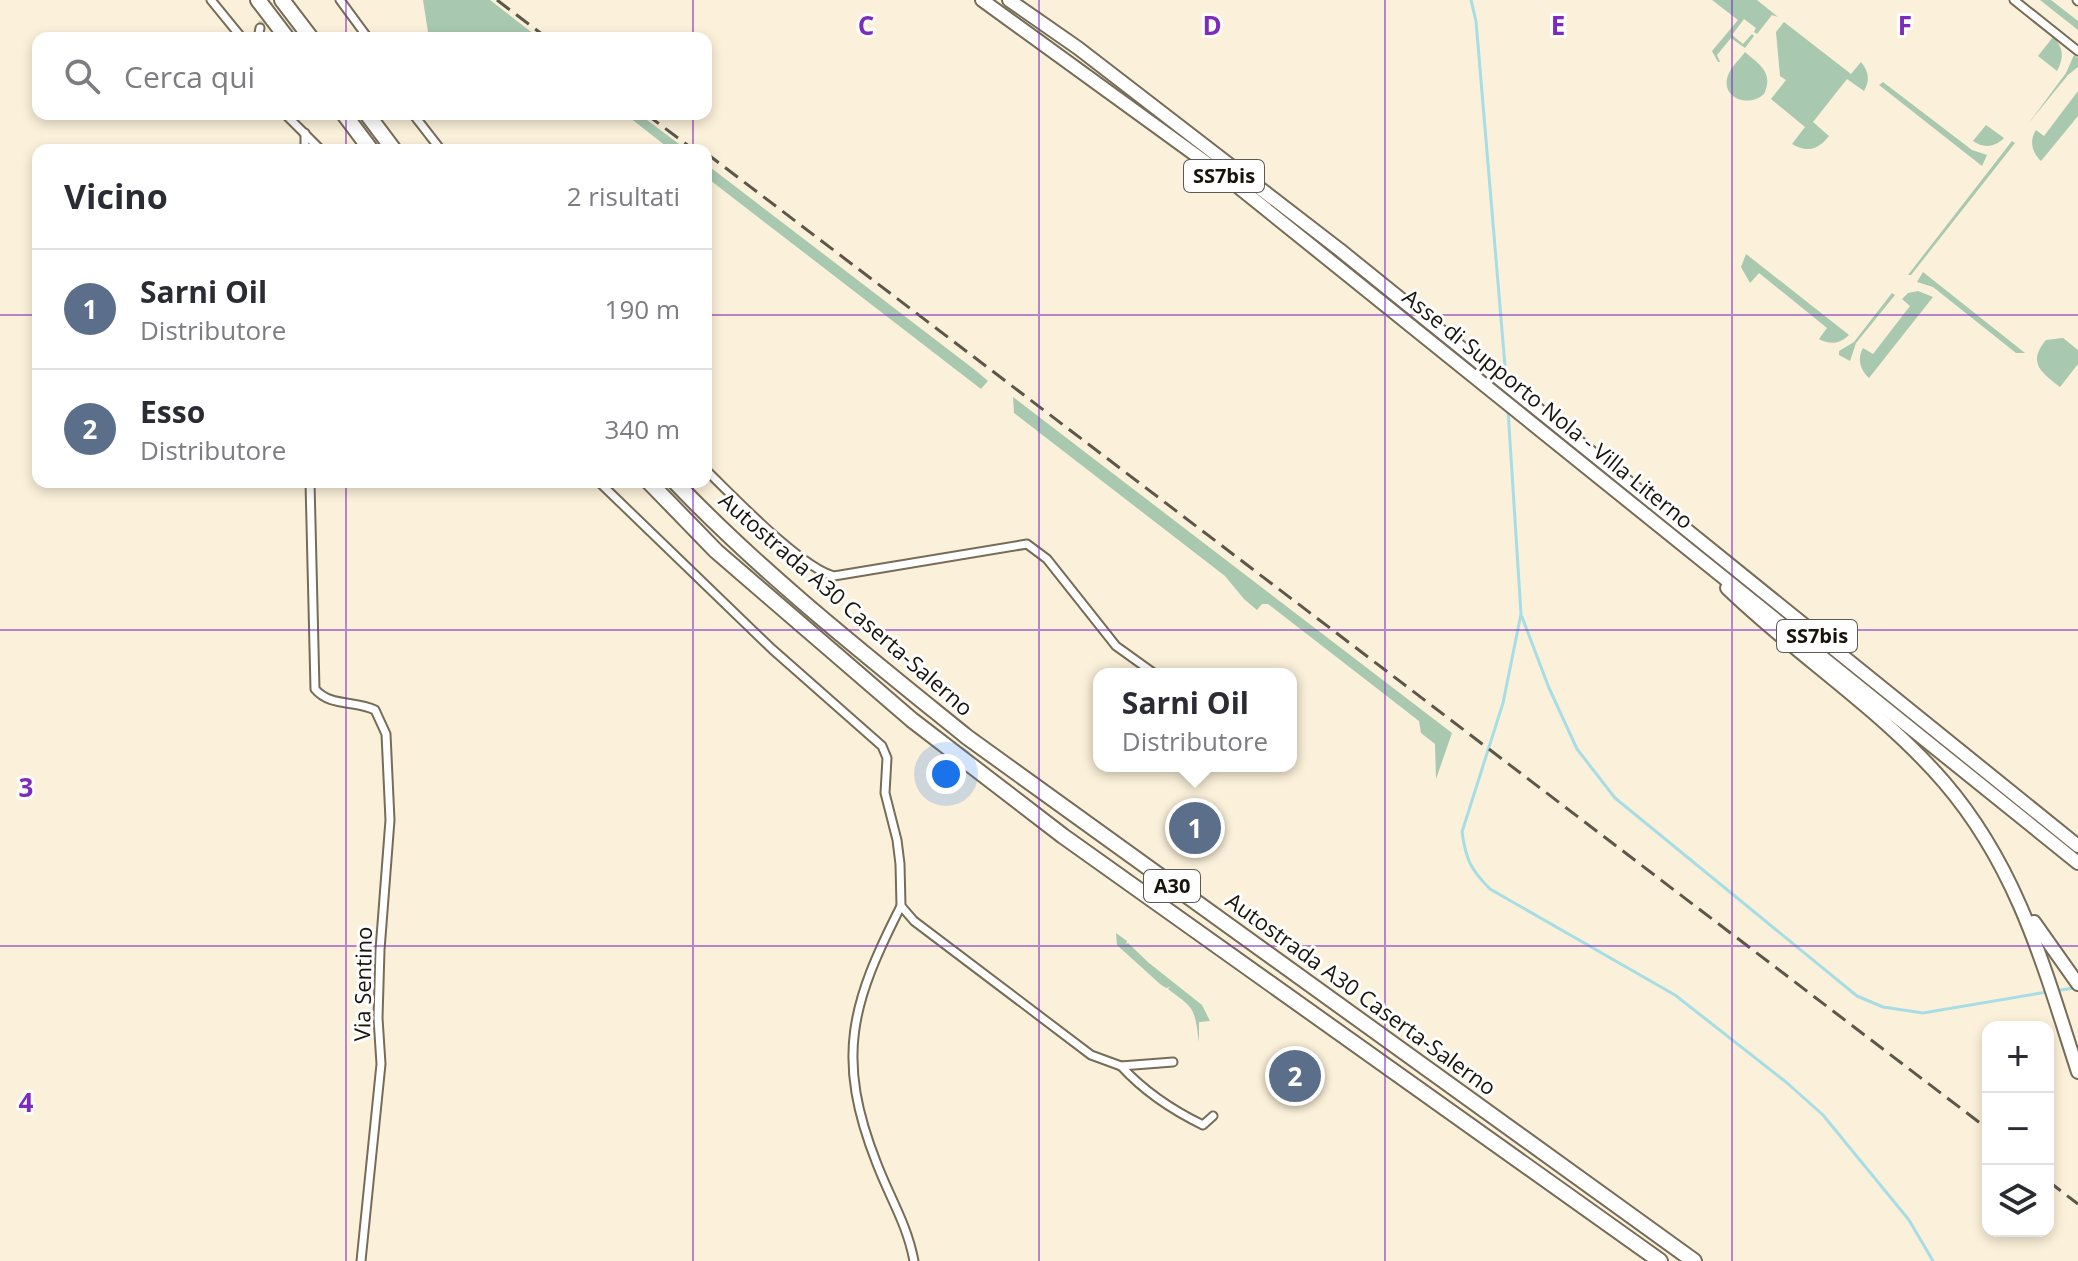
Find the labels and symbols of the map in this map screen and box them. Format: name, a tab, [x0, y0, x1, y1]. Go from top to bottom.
text: C	[858, 7, 874, 43]
text: D	[1202, 7, 1222, 43]
text: E	[1551, 7, 1565, 43]
text: F	[1898, 7, 1912, 43]
road number: SS7bis	[1184, 160, 1264, 192]
street label: Asse di Supporto Nola - Villa Literno	[1397, 281, 1700, 535]
street label: Autostrada A30 Caserta-Salerno	[713, 485, 980, 722]
road number: SS7bis	[1777, 620, 1857, 652]
your location	[926, 754, 966, 794]
text: 3	[19, 769, 33, 805]
pin: 1	[1169, 798, 1221, 858]
road number: A30	[1144, 870, 1200, 902]
street label: Autostrada A30 Caserta-Salerno	[1220, 885, 1503, 1101]
street label: Via Sentino	[346, 926, 378, 1042]
pin: 2	[1269, 1046, 1321, 1106]
text: 4	[19, 1084, 34, 1120]

